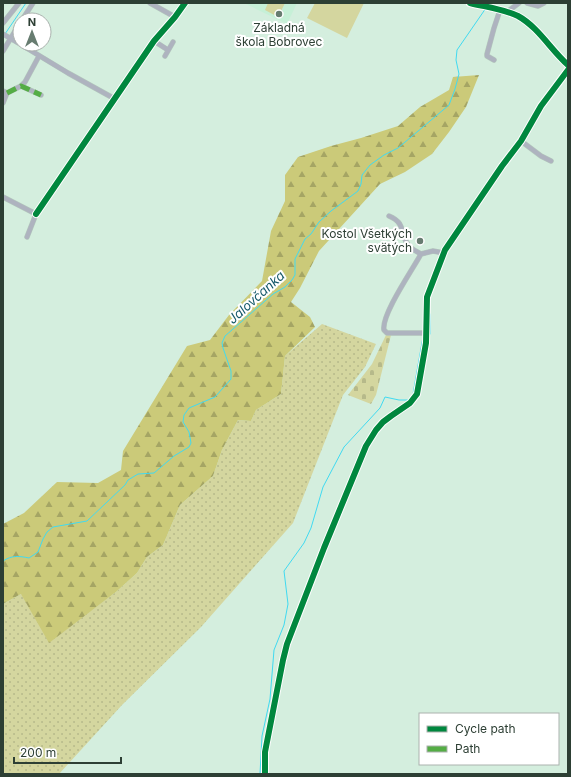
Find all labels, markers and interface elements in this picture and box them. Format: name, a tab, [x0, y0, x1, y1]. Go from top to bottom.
marker: Základná škola Bobrovec	[274, 9, 284, 19]
north arrow	[12, 12, 52, 52]
text: N	[28, 15, 36, 29]
place label: Základná škola Bobrovec	[236, 20, 323, 49]
place label: Kostol Všetkých svätých	[322, 226, 412, 255]
marker: Kostol Všetkých svätých	[415, 236, 425, 246]
water label: Jalovčanka	[224, 267, 288, 327]
legend	[419, 713, 559, 765]
text: Cycle path	[455, 721, 516, 736]
scale bar	[14, 739, 121, 765]
text: Path	[455, 741, 480, 756]
text: 200 m	[20, 745, 56, 760]

